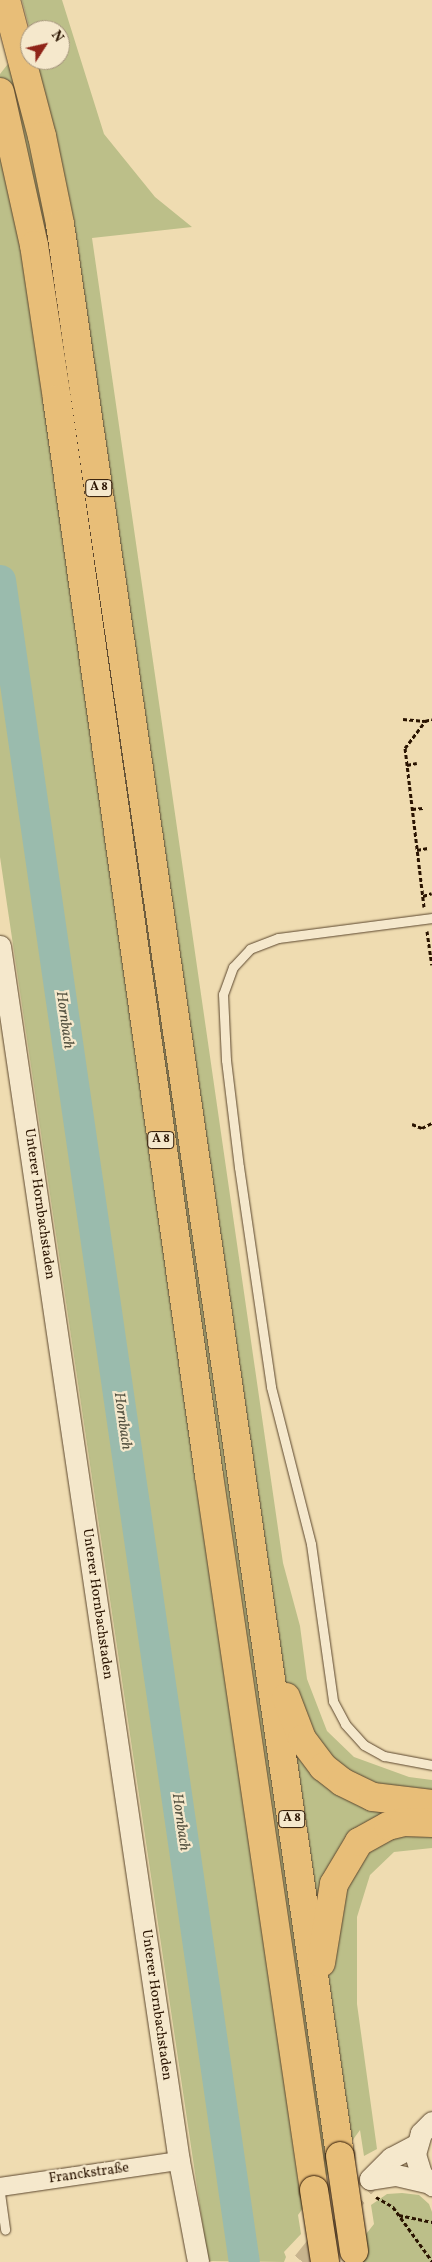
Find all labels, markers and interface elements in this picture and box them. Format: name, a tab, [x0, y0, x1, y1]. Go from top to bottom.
north arrow	[20, 20, 70, 70]
text: N	[46, 27, 68, 46]
road number: A 8	[85, 478, 113, 498]
water label: Hornbach	[51, 990, 77, 1050]
street label: Unterer Hornbachstaden	[20, 1127, 58, 1281]
road number: A 8	[147, 1130, 175, 1150]
water label: Hornbach	[109, 1391, 135, 1451]
street label: Unterer Hornbachstaden	[78, 1527, 116, 1681]
water label: Hornbach	[167, 1792, 193, 1852]
road number: A 8	[278, 1810, 306, 1828]
street label: Unterer Hornbachstaden	[137, 1928, 175, 2082]
street label: Franckstraße	[48, 2160, 130, 2188]

